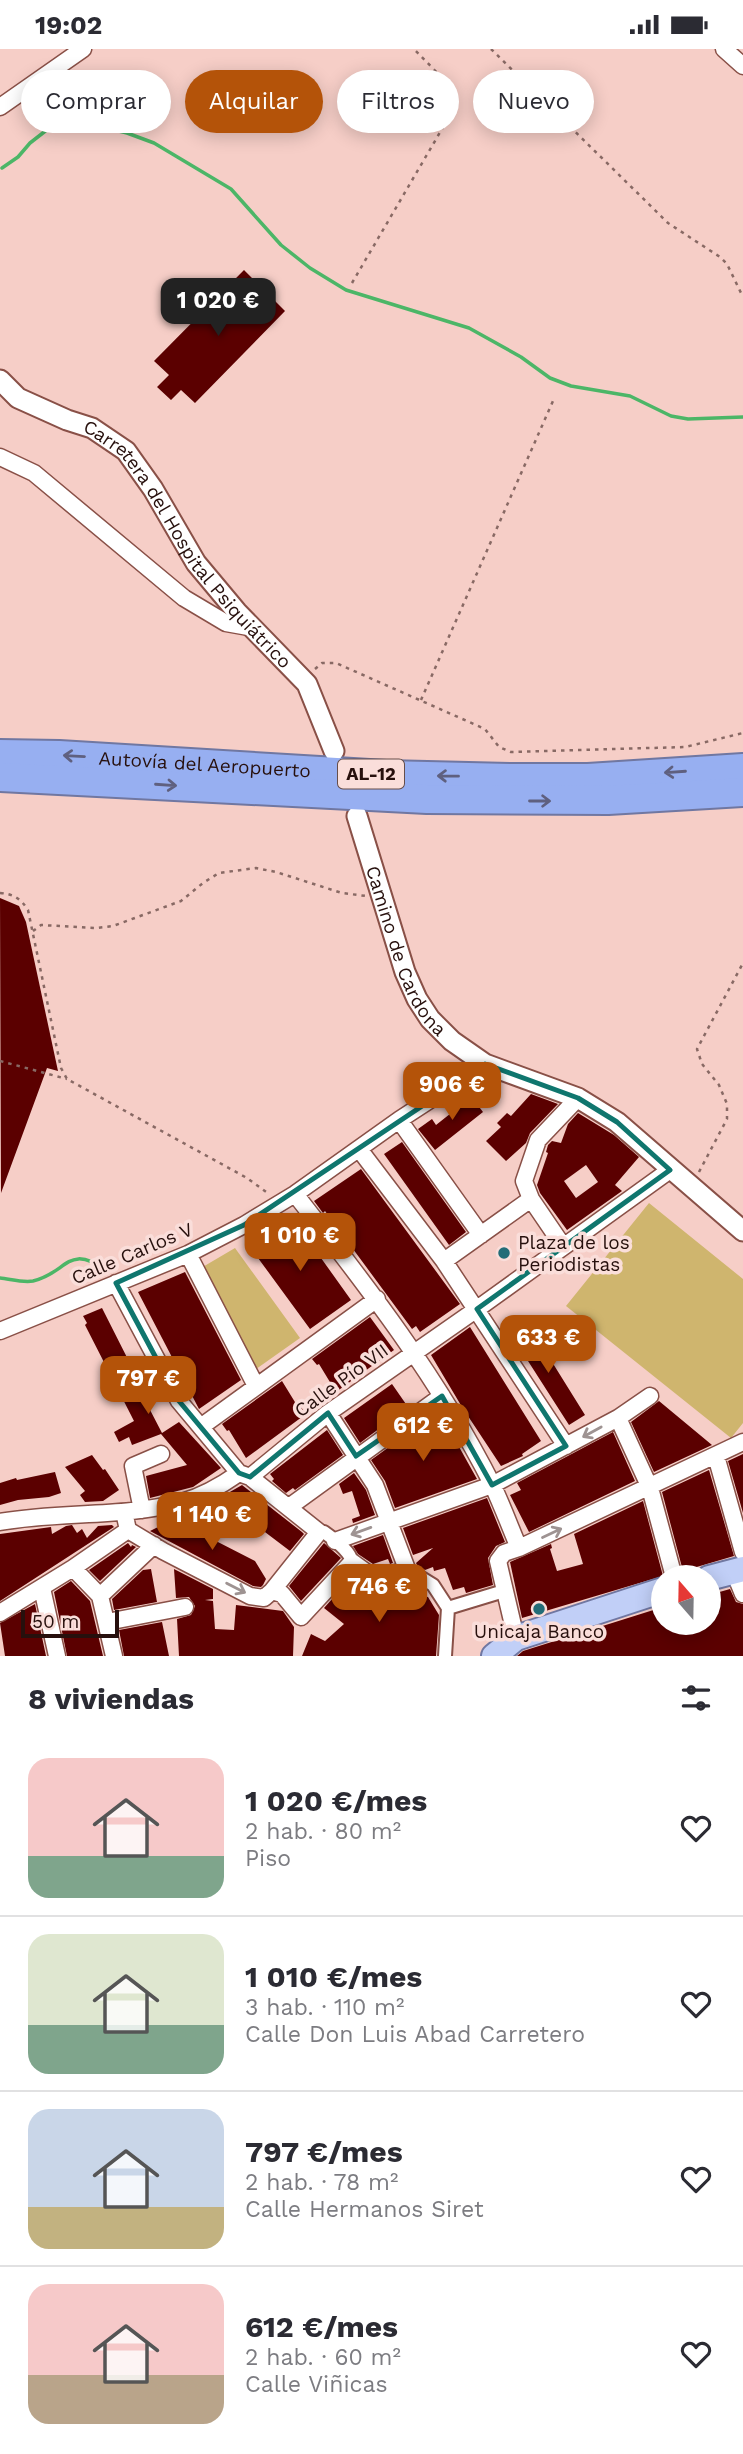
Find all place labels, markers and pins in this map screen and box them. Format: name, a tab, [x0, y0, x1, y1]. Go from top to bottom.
pin: 1 020 €	[153, 279, 283, 338]
pin: 906 €	[403, 1063, 501, 1122]
pin: 1 010 €	[235, 1213, 365, 1273]
place label: Plaza de los Periodistas	[518, 1231, 630, 1276]
marker: Plaza de los Periodistas	[496, 1245, 512, 1261]
pin: 633 €	[499, 1315, 597, 1375]
pin: 797 €	[99, 1357, 197, 1416]
pin: 612 €	[374, 1403, 472, 1463]
pin: 1 140 €	[147, 1493, 277, 1552]
pin: 746 €	[330, 1565, 428, 1624]
marker: Unicaja Banco	[531, 1601, 547, 1617]
place label: Unicaja Banco	[474, 1620, 604, 1643]

